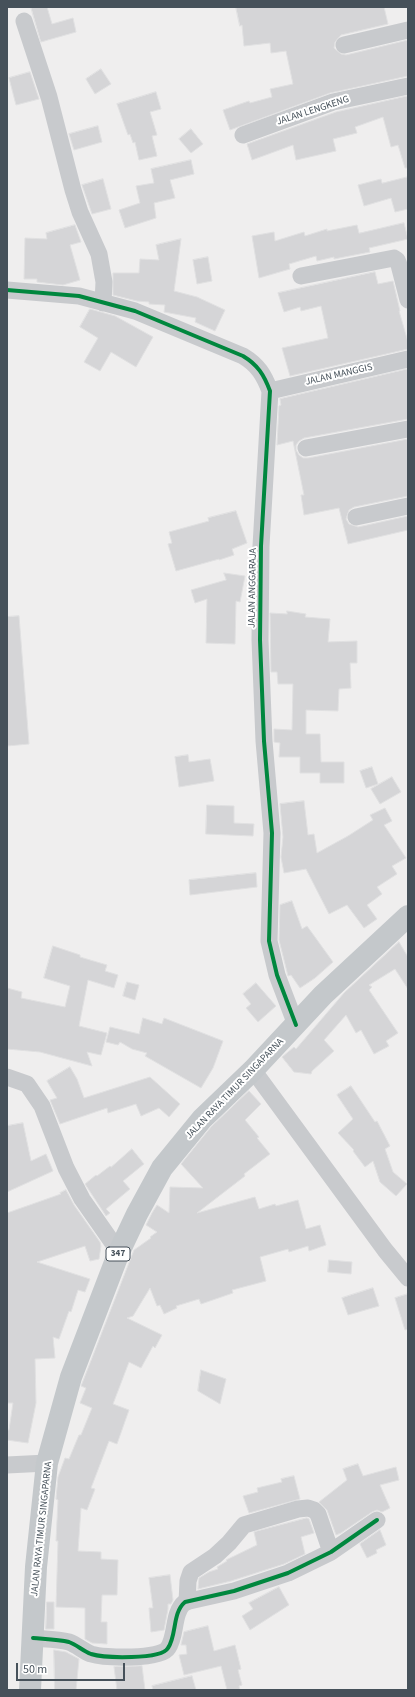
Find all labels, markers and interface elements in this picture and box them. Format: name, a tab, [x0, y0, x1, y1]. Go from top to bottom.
street label: JALAN LENGKENG	[275, 94, 351, 128]
street label: JALAN MANGGIS	[304, 361, 374, 389]
street label: JALAN ANGGARAJA	[246, 548, 260, 628]
street label: JALAN RAYA TIMUR SINGAPARNA	[184, 1036, 286, 1142]
road number: 347	[106, 1247, 130, 1261]
street label: JALAN RAYA TIMUR SINGAPARNA	[29, 1461, 55, 1597]
scale bar	[18, 1655, 127, 1681]
text: 50 m	[23, 1661, 47, 1678]

